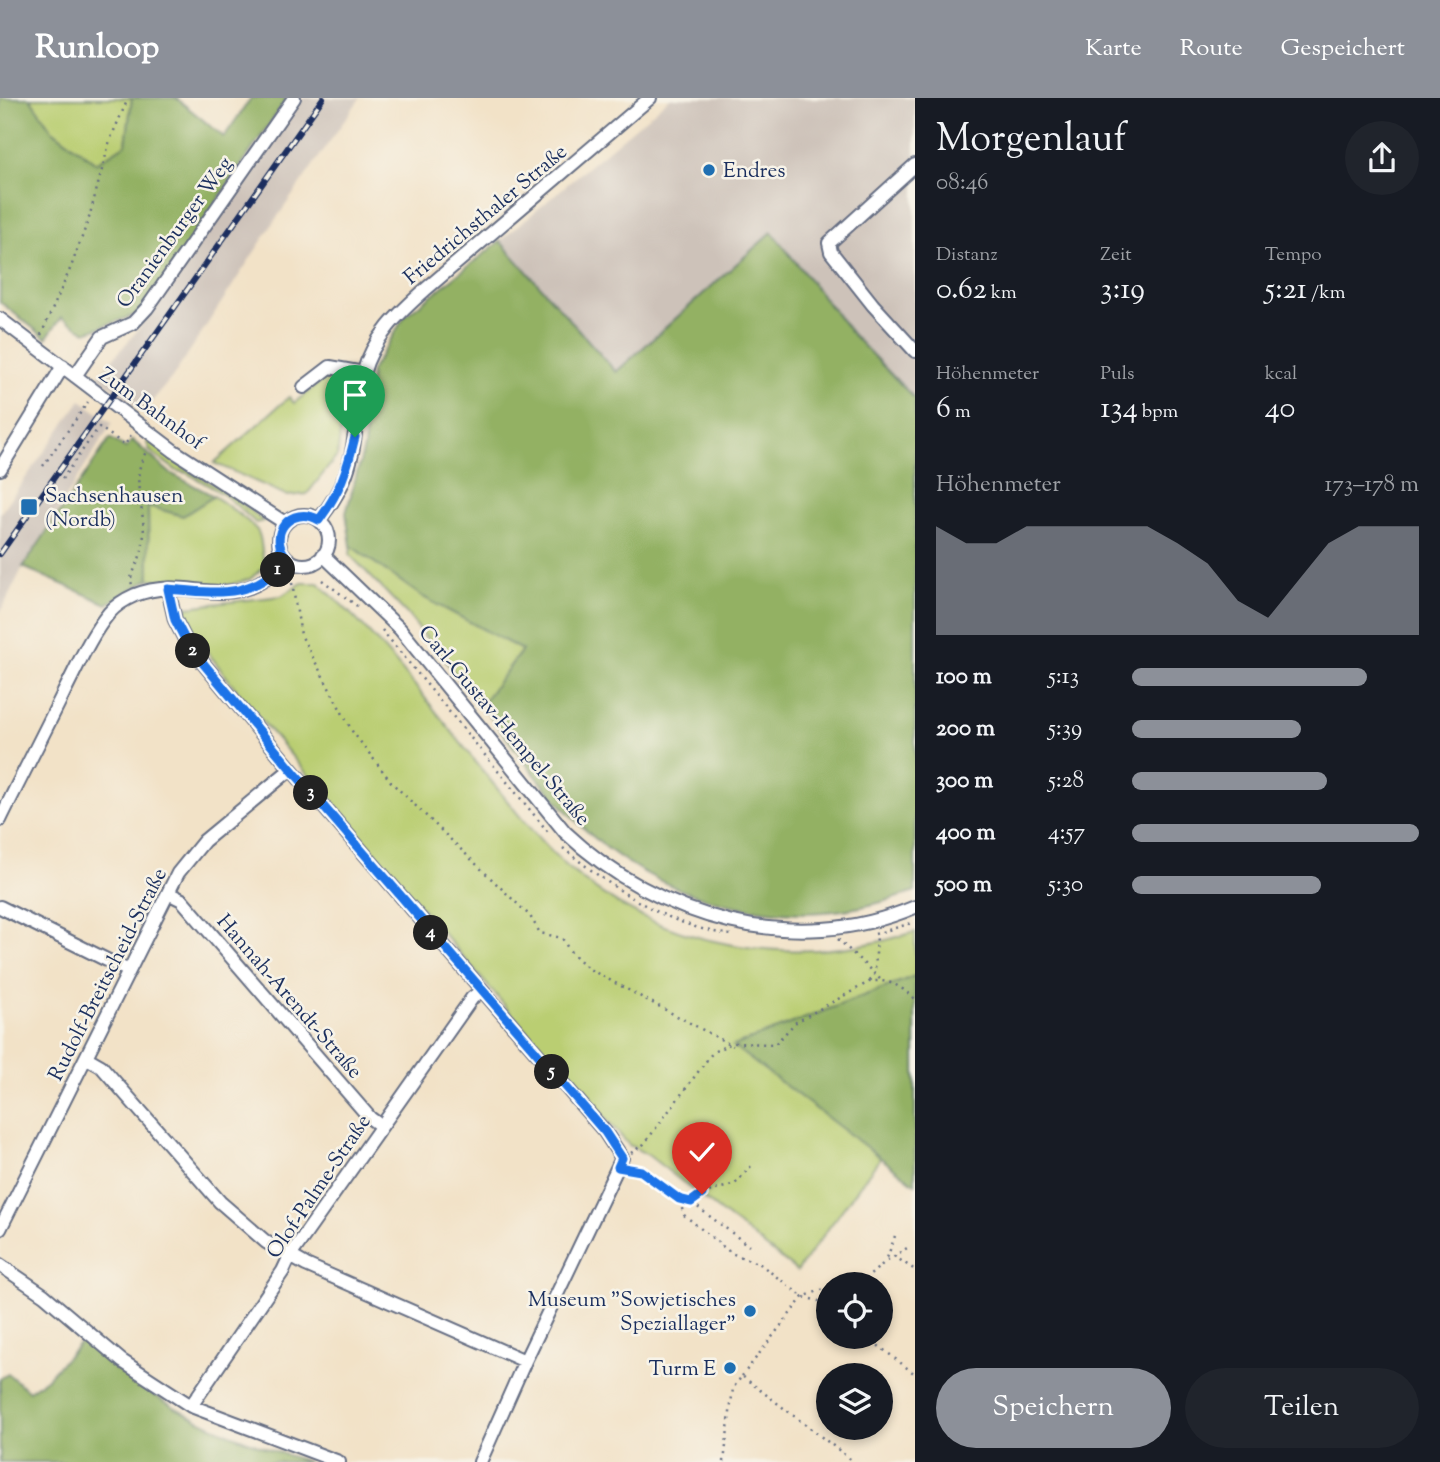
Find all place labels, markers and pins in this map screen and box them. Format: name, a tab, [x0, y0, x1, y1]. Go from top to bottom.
place label: Endres	[723, 157, 785, 187]
marker: Endres	[701, 162, 717, 178]
pin	[325, 365, 385, 437]
place label: Sachsenhausen (Nordb)	[45, 482, 183, 536]
marker: Sachsenhausen (Nordb)	[19, 497, 39, 517]
pin: 1	[260, 552, 296, 588]
pin: 2	[176, 634, 210, 668]
pin: 3	[294, 776, 328, 810]
pin: 4	[414, 916, 448, 950]
pin: 5	[534, 1054, 570, 1090]
pin	[672, 1122, 732, 1194]
place label: Museum "Sowjetisches Speziallager"	[528, 1286, 736, 1340]
marker: Museum "Sowjetisches Speziallager"	[742, 1303, 758, 1319]
place label: Turm E	[649, 1355, 716, 1385]
marker: Turm E	[722, 1360, 738, 1376]

